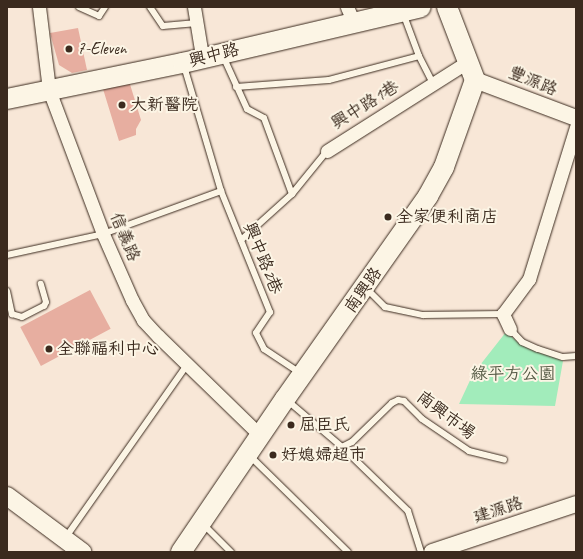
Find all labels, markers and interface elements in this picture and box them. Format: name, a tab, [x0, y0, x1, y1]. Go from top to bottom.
place label: 7-Eleven	[77, 39, 126, 59]
street label: 興中路	[187, 39, 241, 71]
marker: 7-Eleven	[64, 44, 74, 54]
street label: 豐源路	[506, 62, 560, 100]
street label: 興中路1巷	[328, 76, 402, 134]
place label: 大新醫院	[130, 95, 198, 115]
marker: 大新醫院	[117, 100, 127, 110]
place label: 全家便利商店	[396, 207, 498, 227]
street label: 信義路	[106, 210, 144, 264]
marker: 全家便利商店	[383, 212, 393, 222]
street label: 興中路2巷	[239, 219, 287, 297]
street label: 南興路	[340, 263, 386, 317]
place label: 全聯福利中心	[57, 339, 159, 359]
marker: 全聯福利中心	[44, 344, 54, 354]
park label: 綠平方公園	[471, 364, 555, 384]
street label: 南興市場	[413, 386, 479, 444]
place label: 屈臣氏	[299, 415, 350, 435]
marker: 屈臣氏	[286, 420, 296, 430]
place label: 好媳婦超市	[281, 445, 366, 465]
marker: 好媳婦超市	[268, 450, 278, 460]
street label: 建源路	[471, 492, 525, 528]

